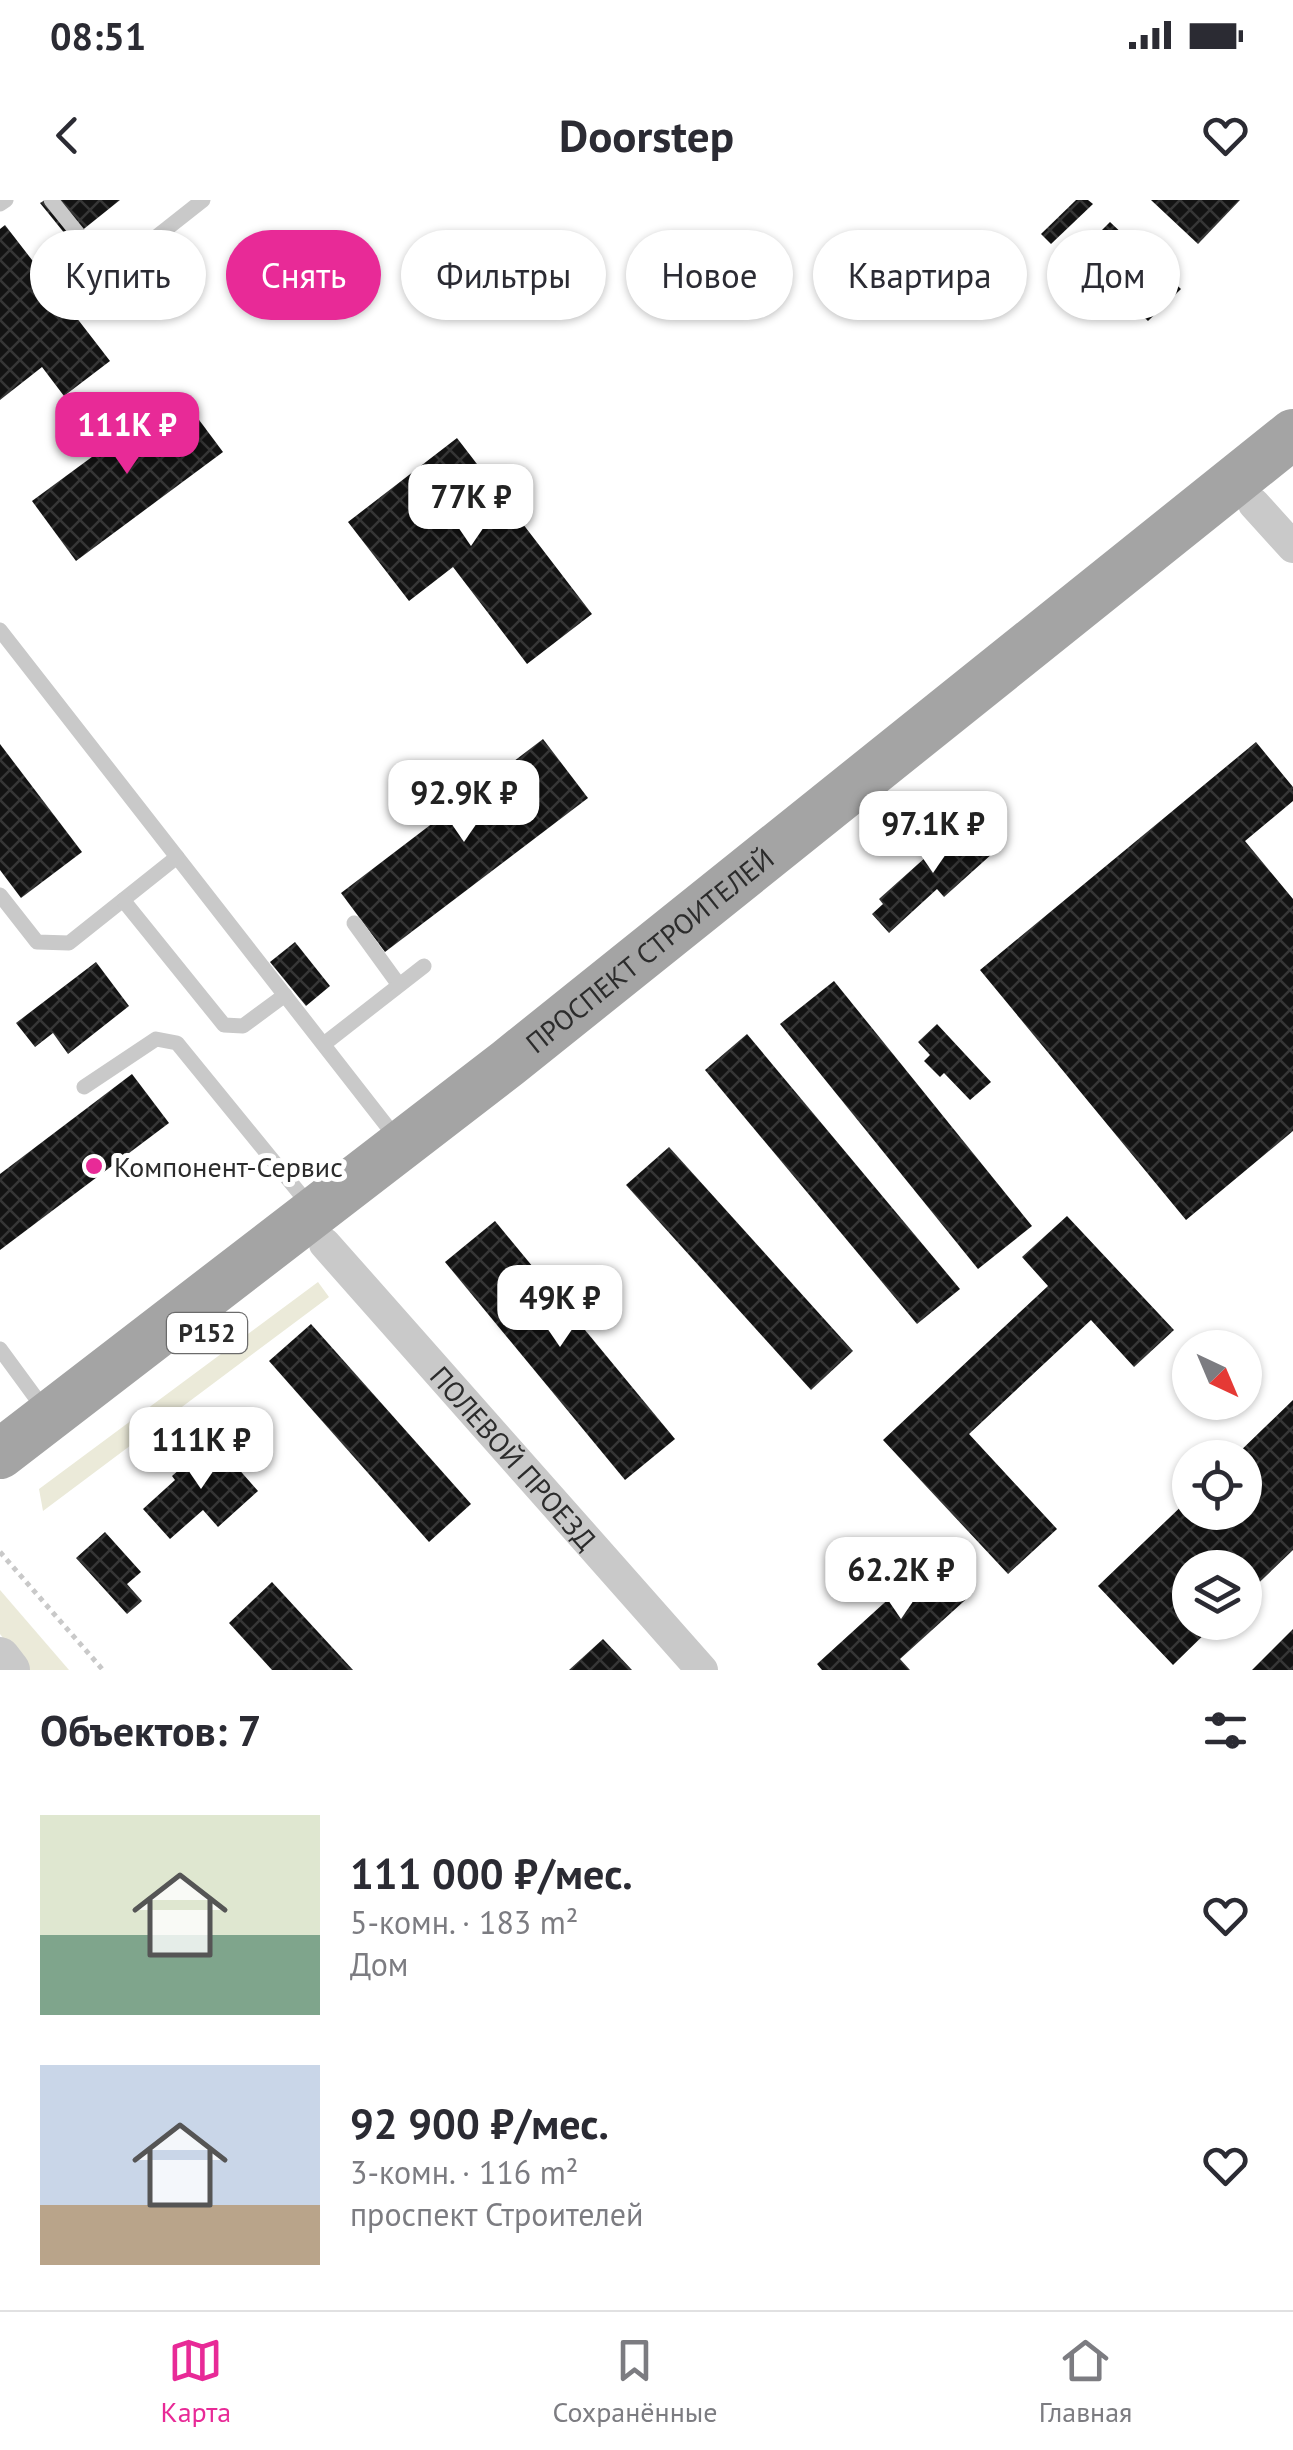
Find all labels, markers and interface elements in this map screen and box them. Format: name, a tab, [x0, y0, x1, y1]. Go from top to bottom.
text: 08:51	[50, 11, 146, 60]
text: Doorstep	[559, 106, 734, 164]
icon: back	[40, 108, 95, 163]
icon: heart	[1198, 108, 1253, 163]
chip: Купить	[30, 230, 206, 320]
chip: Снять	[226, 230, 381, 320]
chip: Фильтры	[401, 230, 606, 320]
chip: Новое	[626, 230, 793, 320]
chip: Квартира	[813, 230, 1027, 320]
chip: Дом	[1047, 230, 1180, 320]
pin: 111K ₽	[46, 392, 208, 477]
text: 111K ₽	[77, 403, 177, 445]
pin: 77K ₽	[401, 464, 541, 549]
text: 77K ₽	[430, 475, 512, 517]
pin: 92.9K ₽	[372, 760, 556, 845]
text: 92.9K ₽	[410, 771, 518, 813]
pin: 97.1K ₽	[841, 791, 1025, 876]
text: 97.1K ₽	[881, 802, 985, 844]
street label: ПРОСПЕКТ СТРОИТЕЛЕЙ	[518, 839, 781, 1061]
place label: Компонент-Сервис	[114, 1148, 343, 1185]
marker: Компонент-Сервис	[83, 1155, 105, 1177]
pin: 49K ₽	[490, 1265, 630, 1350]
text: 49K ₽	[519, 1276, 601, 1318]
road number: Р152	[167, 1313, 247, 1353]
north arrow	[1172, 1330, 1262, 1420]
map controls	[1172, 1330, 1262, 1640]
street label: ПОЛЕВОЙ ПРОЕЗД	[423, 1358, 605, 1557]
pin: 111K ₽	[120, 1407, 282, 1492]
text: 111K ₽	[151, 1418, 251, 1460]
button: locate	[1172, 1440, 1262, 1530]
pin: 62.2K ₽	[809, 1537, 993, 1622]
text: 62.2K ₽	[847, 1548, 955, 1590]
button: layers	[1172, 1550, 1262, 1640]
text: Объектов: 7	[40, 1703, 261, 1758]
icon: filters	[1198, 1703, 1253, 1758]
text: 111 000 ₽/мес.	[350, 1846, 633, 1901]
icon: home	[120, 1855, 240, 1975]
icon: heart	[1198, 1888, 1253, 1943]
text: 5-комн. · 183 m²	[350, 1901, 578, 1943]
text: Дом	[350, 1943, 408, 1985]
text: 92 900 ₽/мес.	[350, 2096, 609, 2151]
icon: home	[120, 2105, 240, 2225]
icon: heart	[1198, 2138, 1253, 2193]
text: 3-комн. · 116 m²	[350, 2151, 578, 2193]
text: проспект Строителей	[350, 2193, 644, 2235]
tab: Карта	[161, 2333, 231, 2430]
tab: Сохранённые	[552, 2333, 718, 2430]
tab: Главная	[1039, 2333, 1132, 2430]

